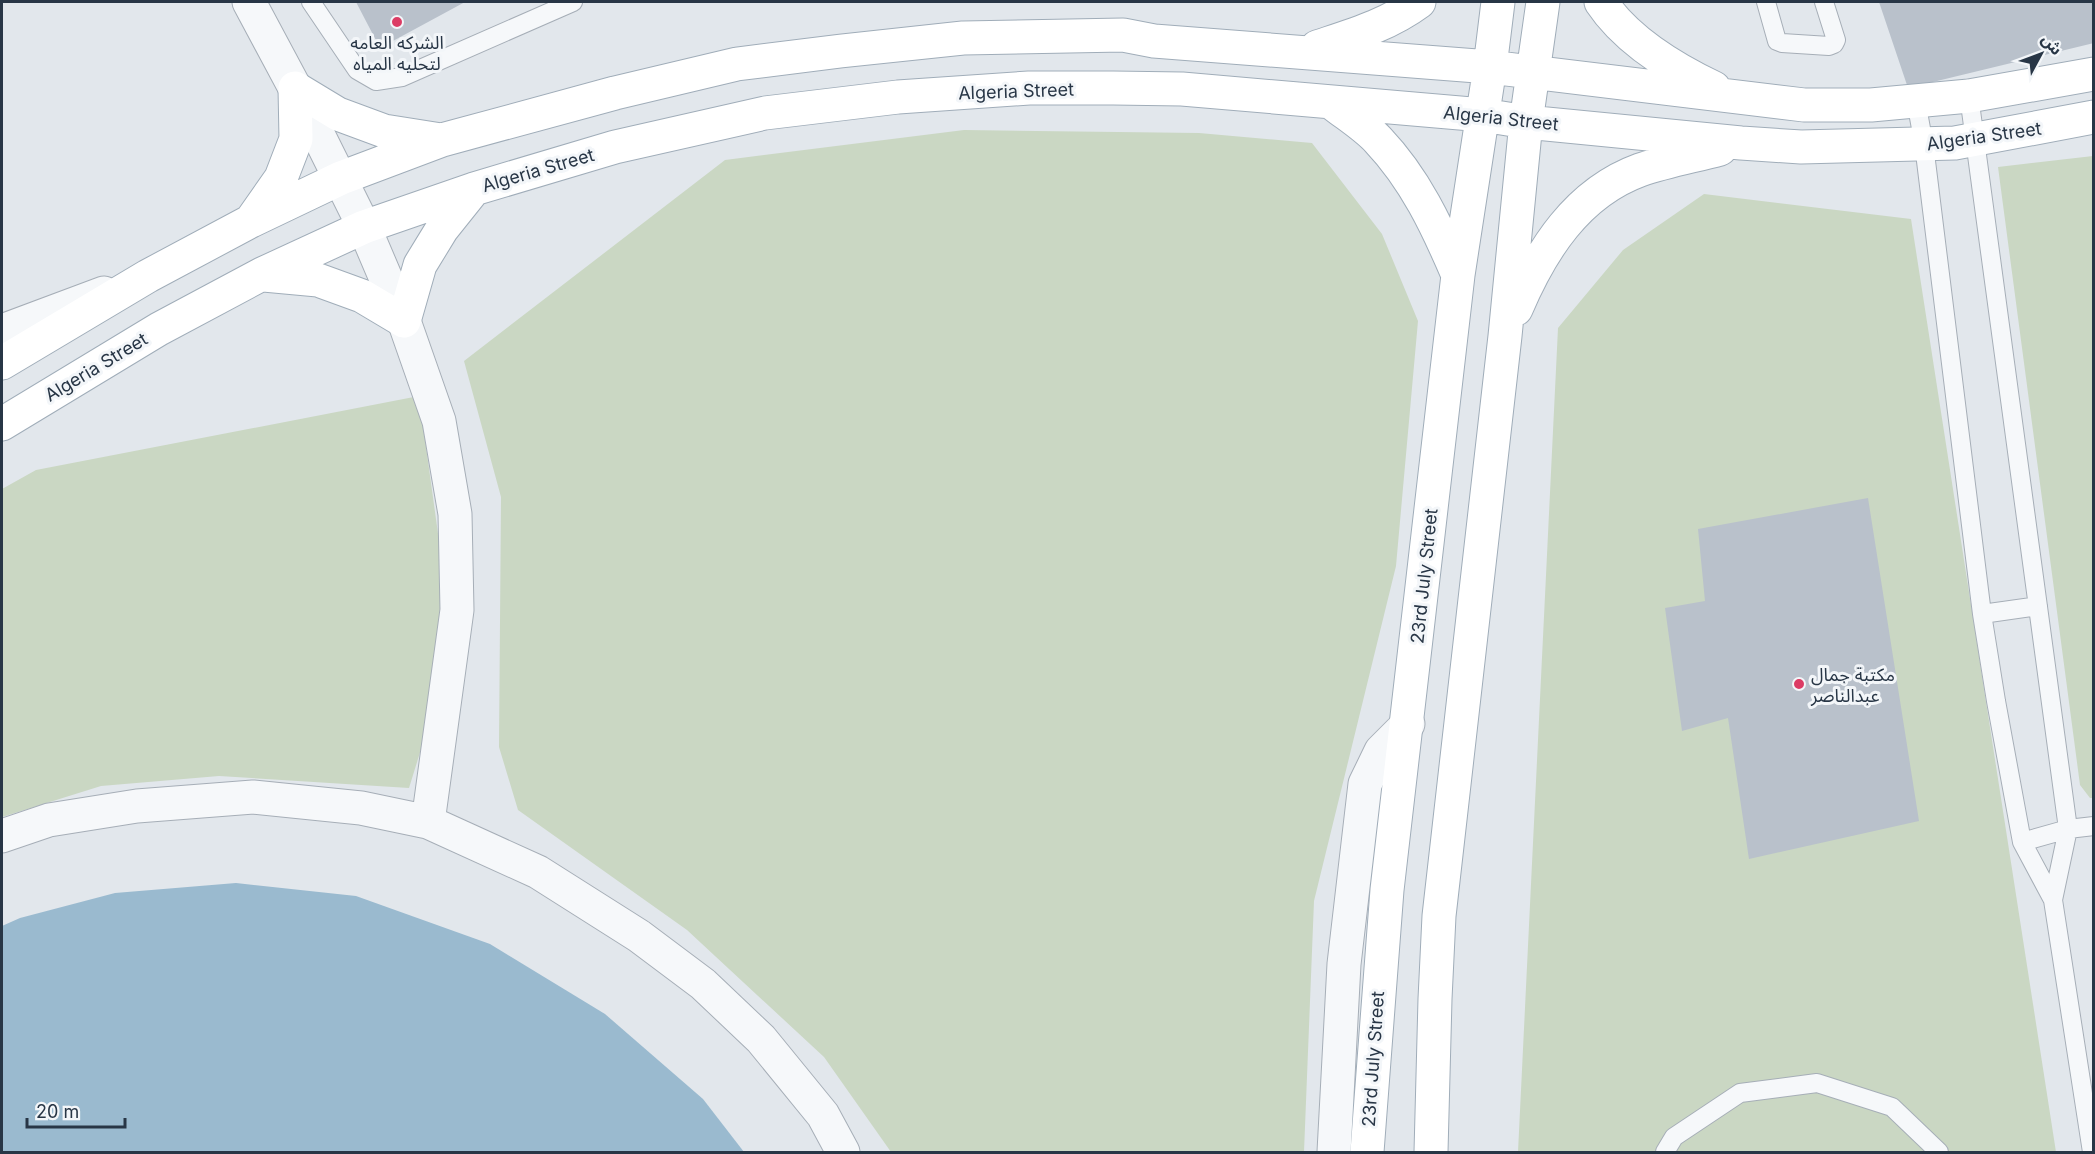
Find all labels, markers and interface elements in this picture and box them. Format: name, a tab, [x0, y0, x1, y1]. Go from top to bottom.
marker: الشركه العامه لتحليه المياه	[390, 15, 404, 29]
north arrow	[2011, 24, 2071, 84]
text: ش	[2038, 29, 2067, 59]
place label: الشركه العامه لتحليه المياه	[350, 32, 444, 74]
street label: Algeria Street	[958, 78, 1074, 104]
street label: Algeria Street	[1442, 102, 1560, 134]
street label: Algeria Street	[1925, 118, 2043, 154]
street label: Algeria Street	[479, 144, 597, 196]
street label: Algeria Street	[41, 328, 151, 406]
street label: 23rd July Street	[1406, 507, 1442, 645]
place label: مكتبة جمال عبدالناصر	[1810, 664, 1895, 707]
marker: مكتبة جمال عبدالناصر	[1792, 677, 1806, 691]
street label: 23rd July Street	[1358, 990, 1388, 1128]
scale bar	[27, 1091, 124, 1129]
text: 20 m	[36, 1101, 79, 1122]

